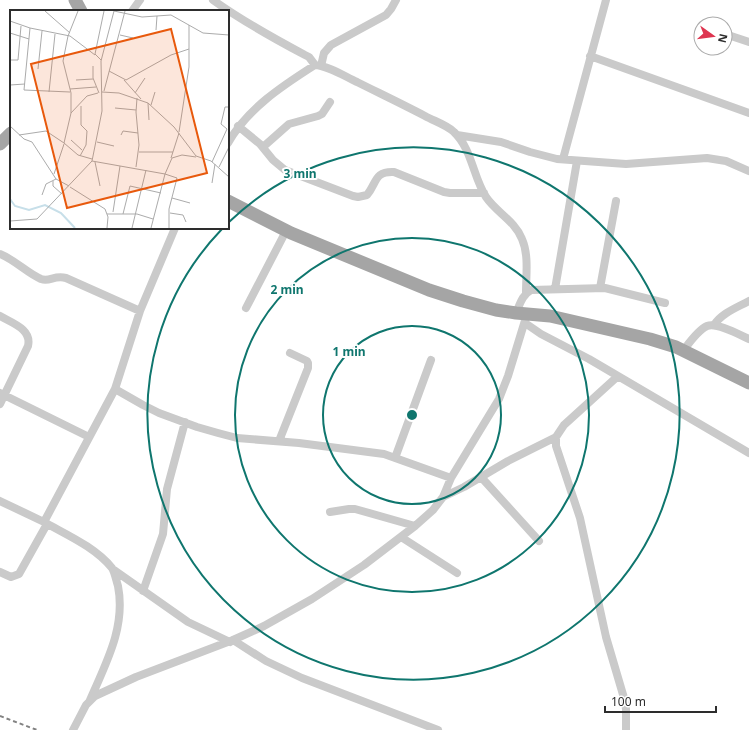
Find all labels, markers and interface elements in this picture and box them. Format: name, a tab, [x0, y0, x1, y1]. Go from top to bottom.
inset map	[10, 10, 229, 229]
north arrow	[693, 16, 733, 56]
text: N	[715, 32, 732, 45]
text: 3 min	[283, 165, 317, 182]
text: 2 min	[270, 281, 304, 298]
text: 1 min	[332, 343, 366, 360]
centre of rings	[405, 408, 419, 422]
scale bar	[605, 688, 716, 714]
text: 100 m	[611, 693, 646, 710]

